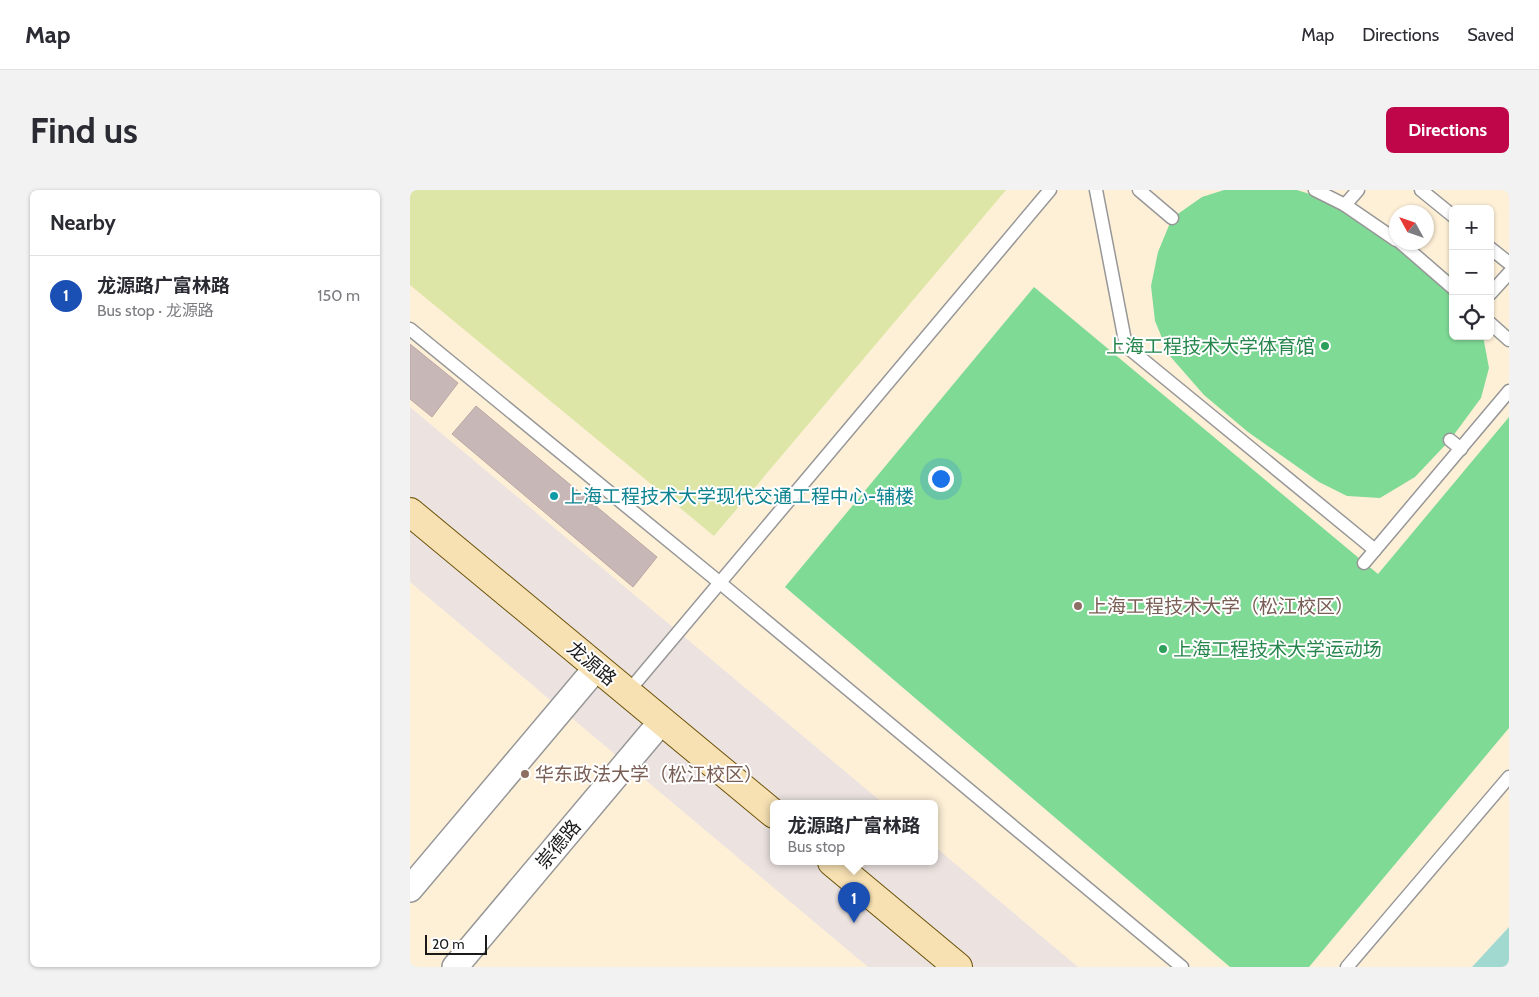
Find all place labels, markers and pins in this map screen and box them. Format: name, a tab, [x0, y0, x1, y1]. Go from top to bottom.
place label: 上海工程技术大学体育馆	[1106, 335, 1315, 358]
marker: 上海工程技术大学体育馆	[1319, 340, 1331, 352]
place label: 上海工程技术大学现代交通工程中心-辅楼	[564, 485, 914, 508]
marker: 上海工程技术大学现代交通工程中心-辅楼	[548, 490, 560, 502]
place label: 上海工程技术大学（松江校区）	[1088, 595, 1354, 618]
marker: 上海工程技术大学（松江校区）	[1072, 600, 1084, 612]
place label: 上海工程技术大学运动场	[1173, 638, 1382, 661]
marker: 上海工程技术大学运动场	[1157, 643, 1169, 655]
place label: 华东政法大学（松江校区）	[535, 763, 763, 786]
marker: 华东政法大学（松江校区）	[519, 768, 531, 780]
pin: 1	[838, 882, 870, 923]

